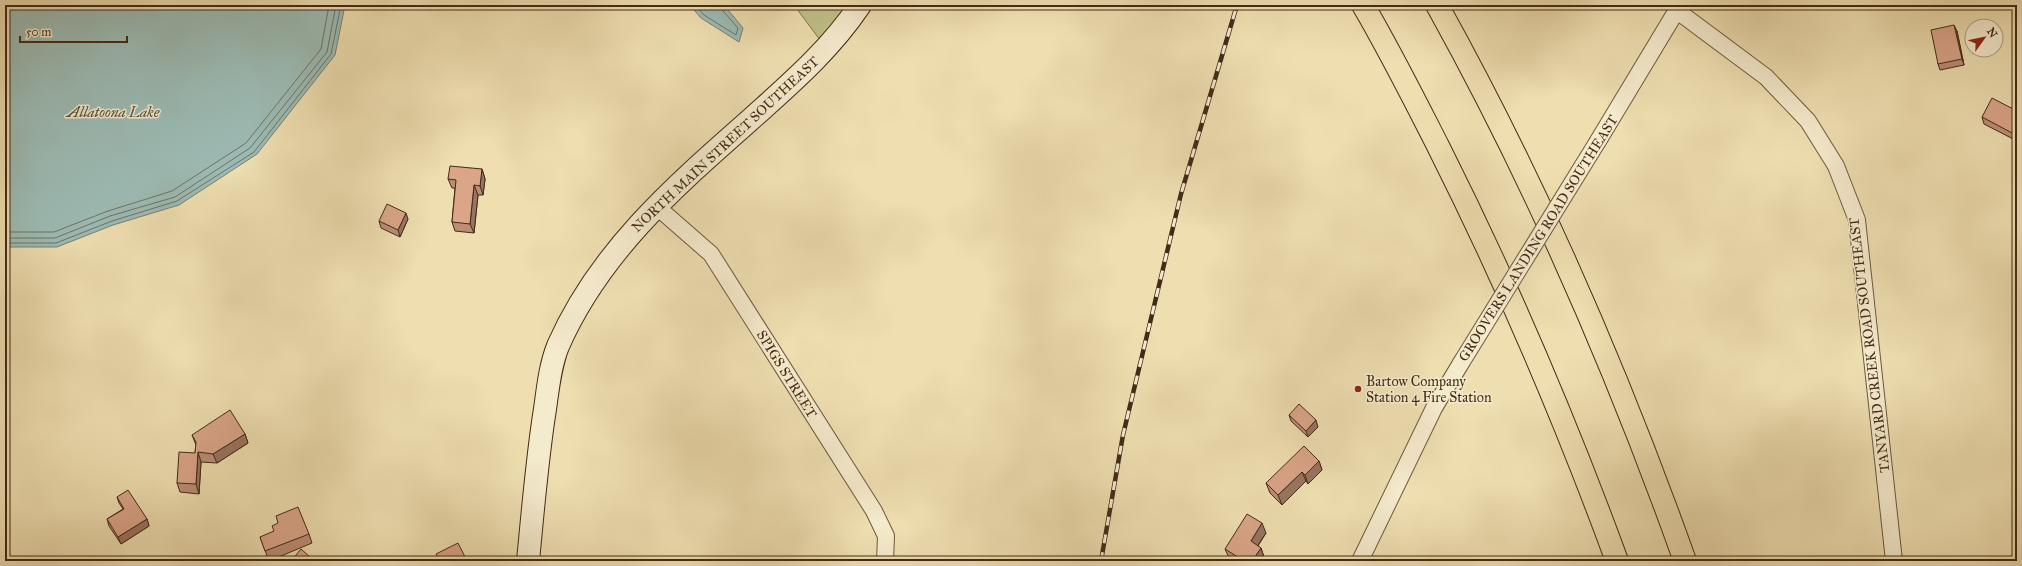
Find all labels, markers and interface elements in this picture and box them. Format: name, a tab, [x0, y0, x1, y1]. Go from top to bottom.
scale bar	[20, 18, 127, 44]
north arrow	[1964, 18, 2004, 58]
text: 50 m	[26, 25, 51, 39]
text: N	[1984, 25, 2000, 41]
street label: NORTH MAIN STREET SOUTHEAST	[628, 53, 823, 236]
water label: Allatoona Lake	[65, 103, 160, 121]
street label: GROOVERS LANDING ROAD SOUTHEAST	[1455, 112, 1622, 365]
street label: TANYARD CREEK ROAD SOUTHEAST	[1845, 216, 1894, 474]
street label: SPIGS STREET	[753, 327, 821, 422]
place label: Bartow Company Station 4 Fire Station	[1366, 373, 1492, 406]
marker: Bartow Company Station 4 Fire Station	[1353, 384, 1363, 394]

